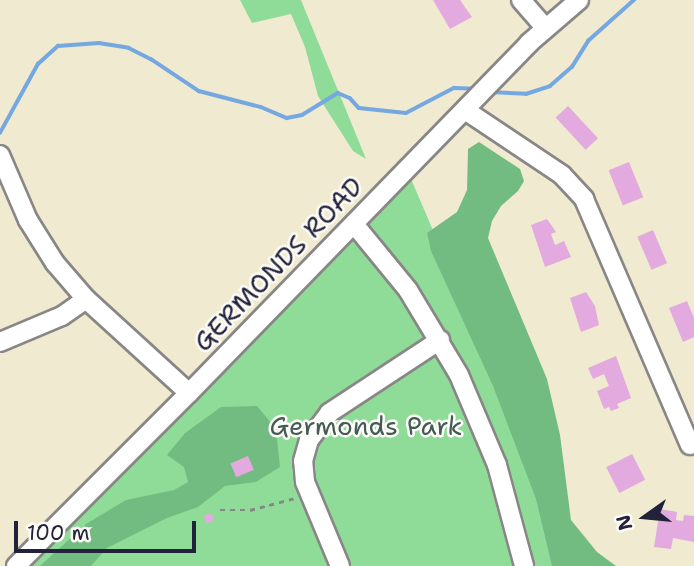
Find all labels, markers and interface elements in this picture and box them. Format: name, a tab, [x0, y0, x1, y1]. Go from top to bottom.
street label: GERMONDS ROAD	[187, 170, 369, 358]
park label: Germonds Park	[269, 410, 463, 442]
north arrow	[610, 482, 680, 552]
scale bar	[18, 506, 200, 550]
text: N	[610, 512, 638, 533]
text: 100 m	[27, 519, 90, 547]

